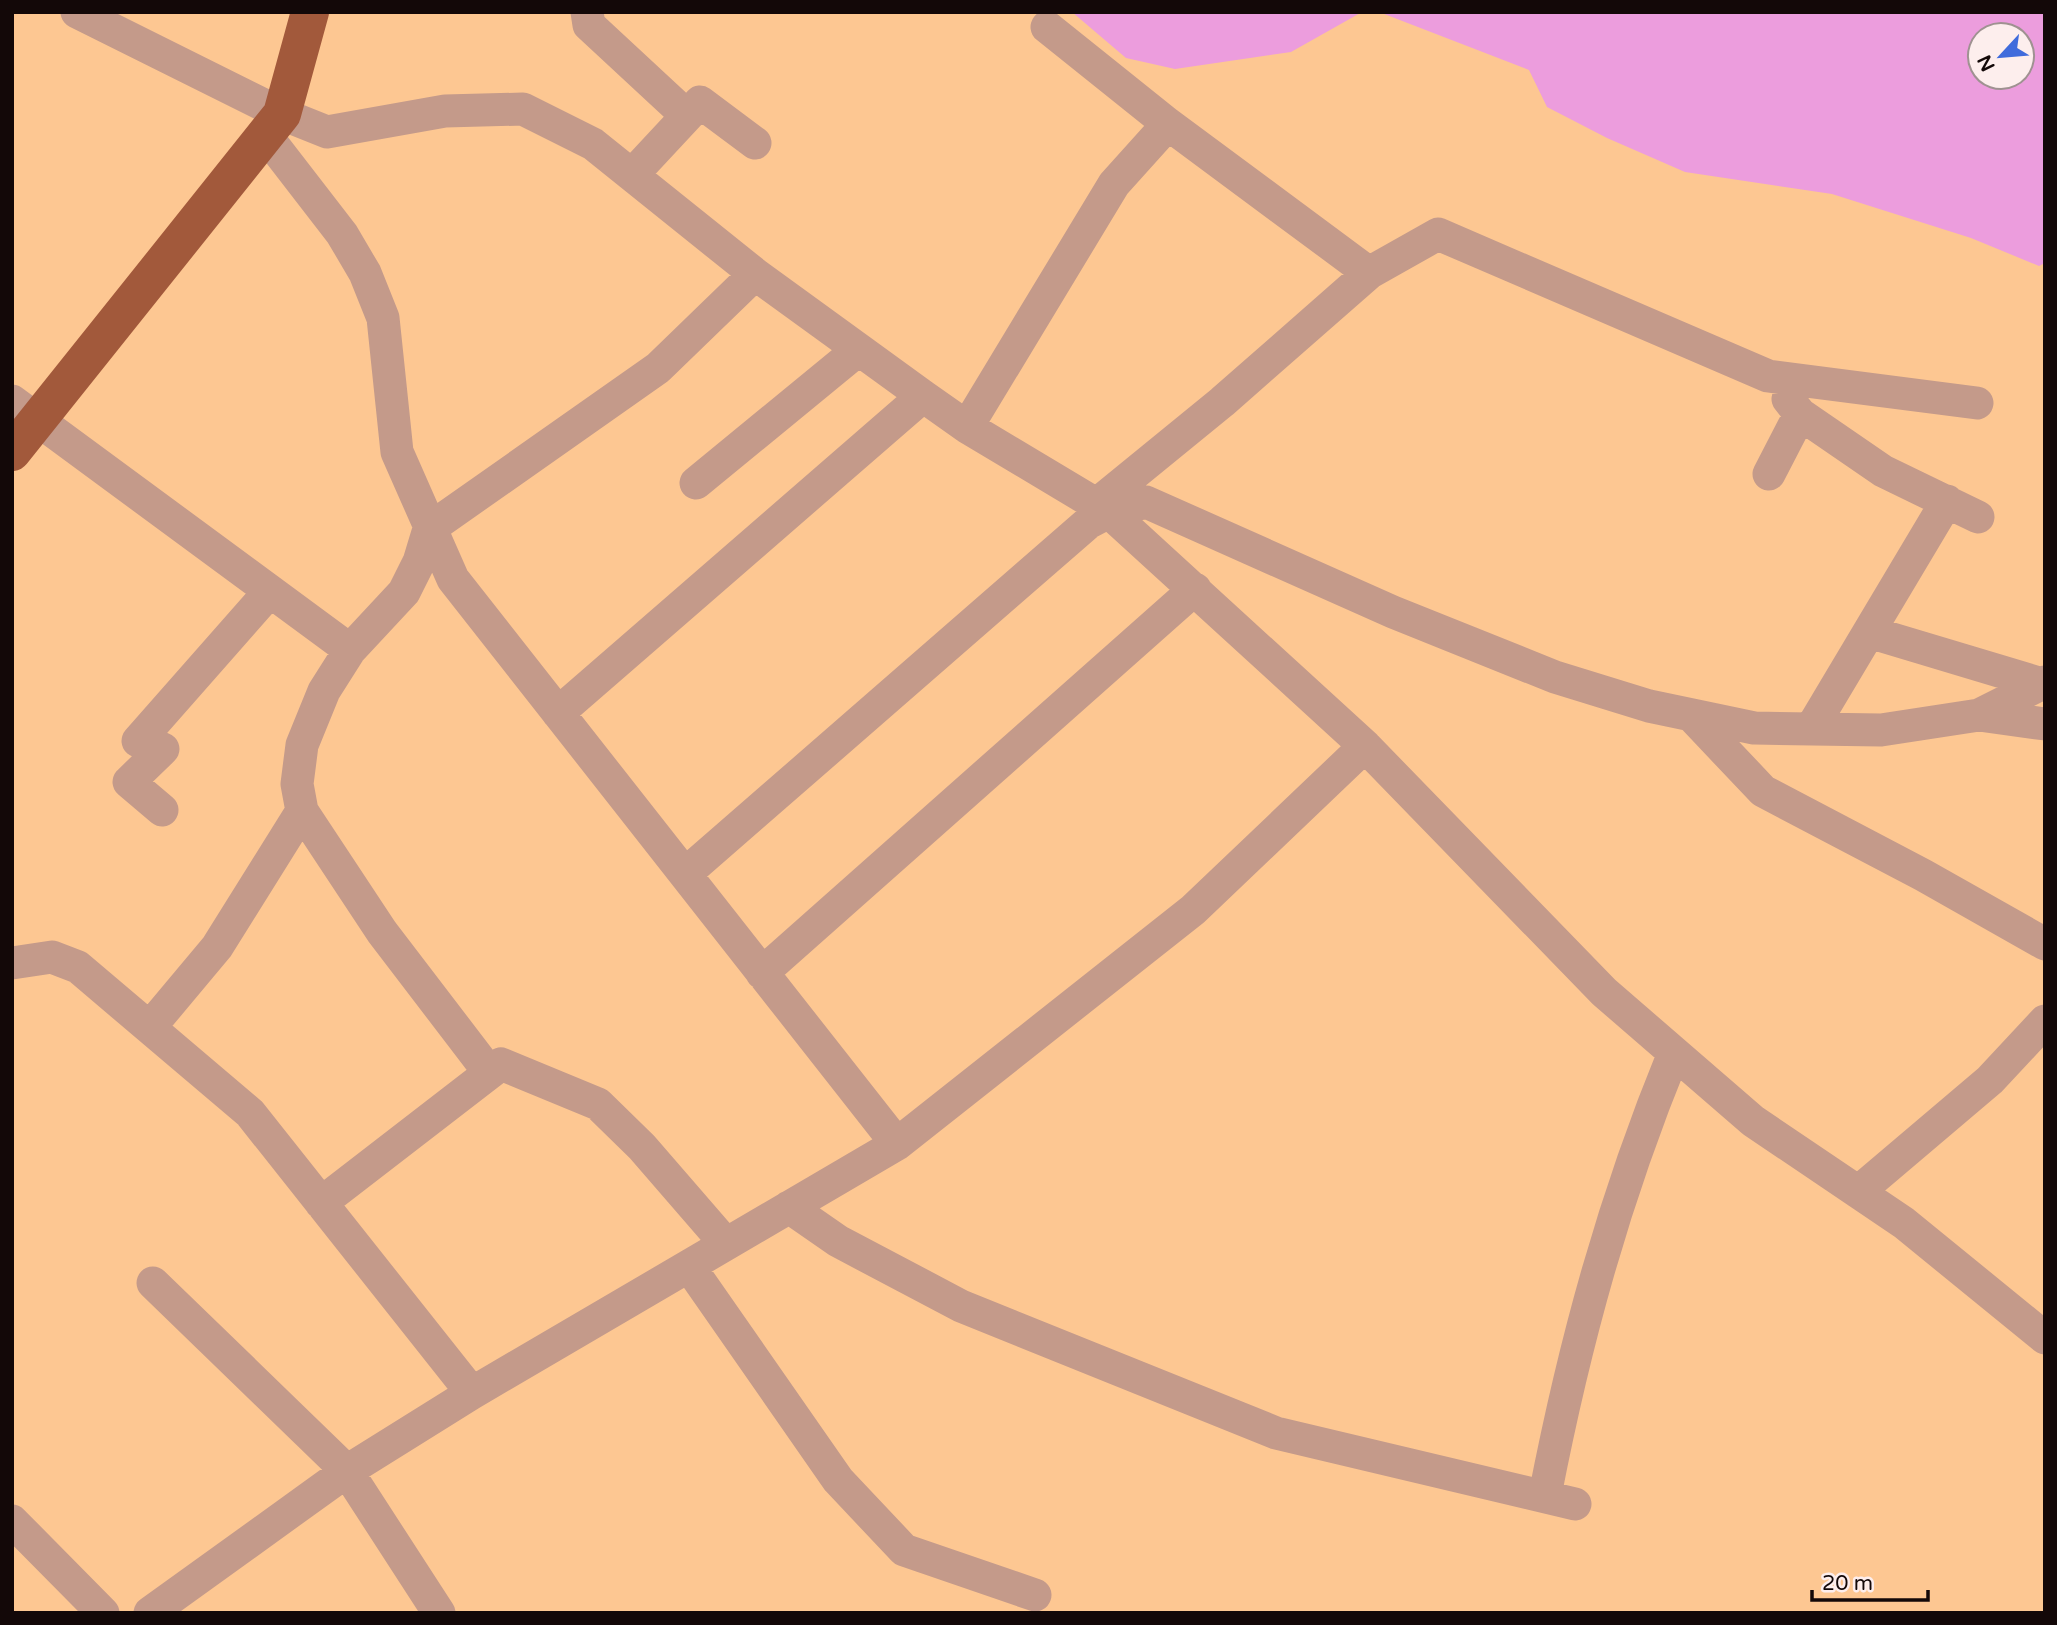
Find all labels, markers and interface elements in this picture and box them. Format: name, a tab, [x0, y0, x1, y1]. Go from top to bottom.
north arrow	[1966, 21, 2036, 91]
text: N	[1973, 51, 2000, 75]
scale bar	[1812, 1558, 1927, 1602]
text: 20 m	[1822, 1571, 1873, 1596]

